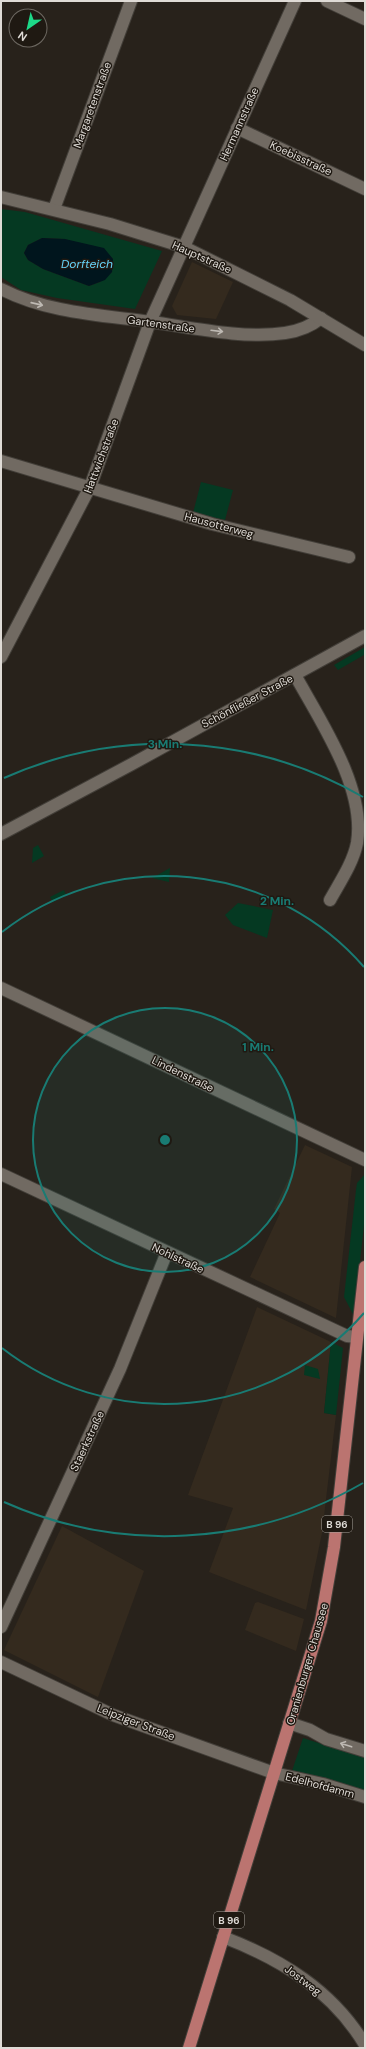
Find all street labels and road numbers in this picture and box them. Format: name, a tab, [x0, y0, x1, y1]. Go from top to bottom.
street label: Margaretenstraße	[70, 60, 114, 150]
street label: Hermannstraße	[216, 85, 262, 163]
street label: Koebisstraße	[268, 138, 334, 178]
street label: Hauptstraße	[170, 238, 234, 276]
street label: Gartenstraße	[126, 312, 196, 336]
street label: Hattwichstraße	[80, 417, 122, 495]
street label: Hausotterweg	[183, 509, 255, 541]
street label: Schönfließer Straße	[199, 671, 295, 731]
street label: Lindenstraße	[150, 1053, 216, 1095]
street label: Nohlstraße	[150, 1240, 206, 1276]
street label: Staerkstraße	[67, 1408, 107, 1474]
road number: B 96	[322, 1516, 352, 1532]
street label: Oranienburger Chaussee	[283, 1601, 331, 1727]
street label: Leipziger Straße	[95, 1701, 177, 1743]
street label: Edelhofdamm	[284, 1769, 356, 1801]
road number: B 96	[214, 1912, 244, 1928]
street label: Jostweg	[282, 1962, 324, 1998]

